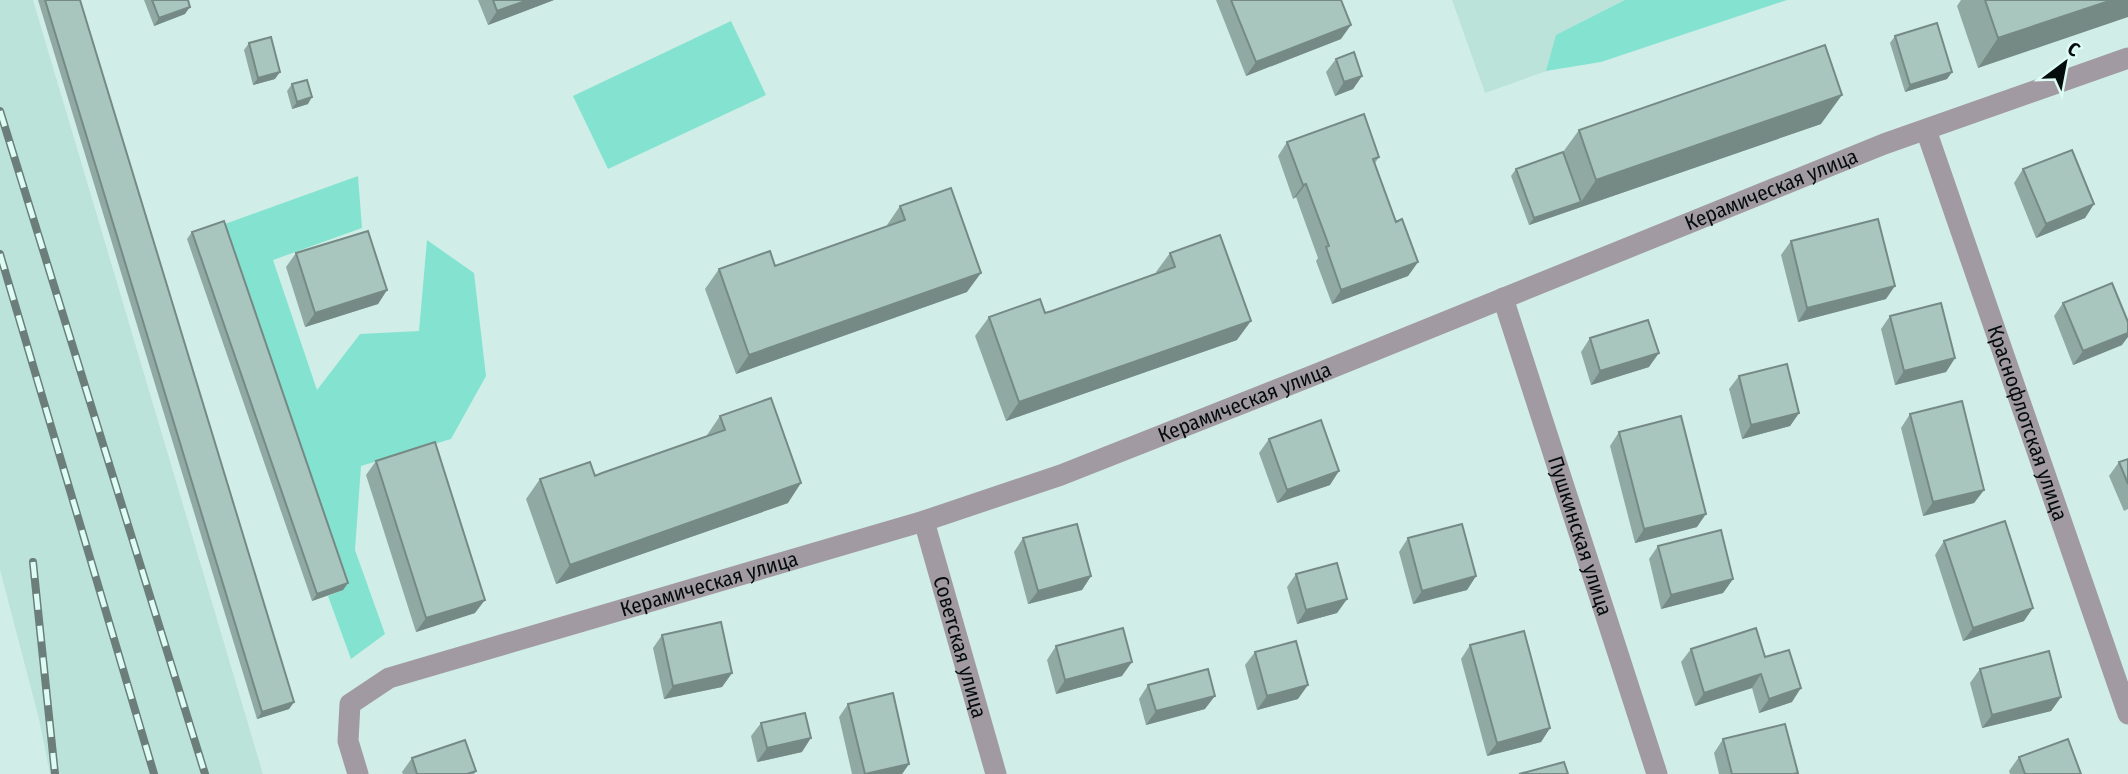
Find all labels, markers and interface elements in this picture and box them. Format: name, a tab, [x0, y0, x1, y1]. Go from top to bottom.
north arrow	[2030, 28, 2100, 98]
text: С	[2063, 37, 2084, 61]
street label: Керамическая улица	[1681, 143, 1862, 236]
street label: Краснофлотская улица	[1982, 322, 2073, 524]
street label: Керамическая улица	[1154, 356, 1335, 448]
street label: Пушкинская улица	[1542, 453, 1618, 619]
street label: Керамическая улица	[617, 546, 801, 622]
street label: Советская улица	[927, 573, 992, 721]

